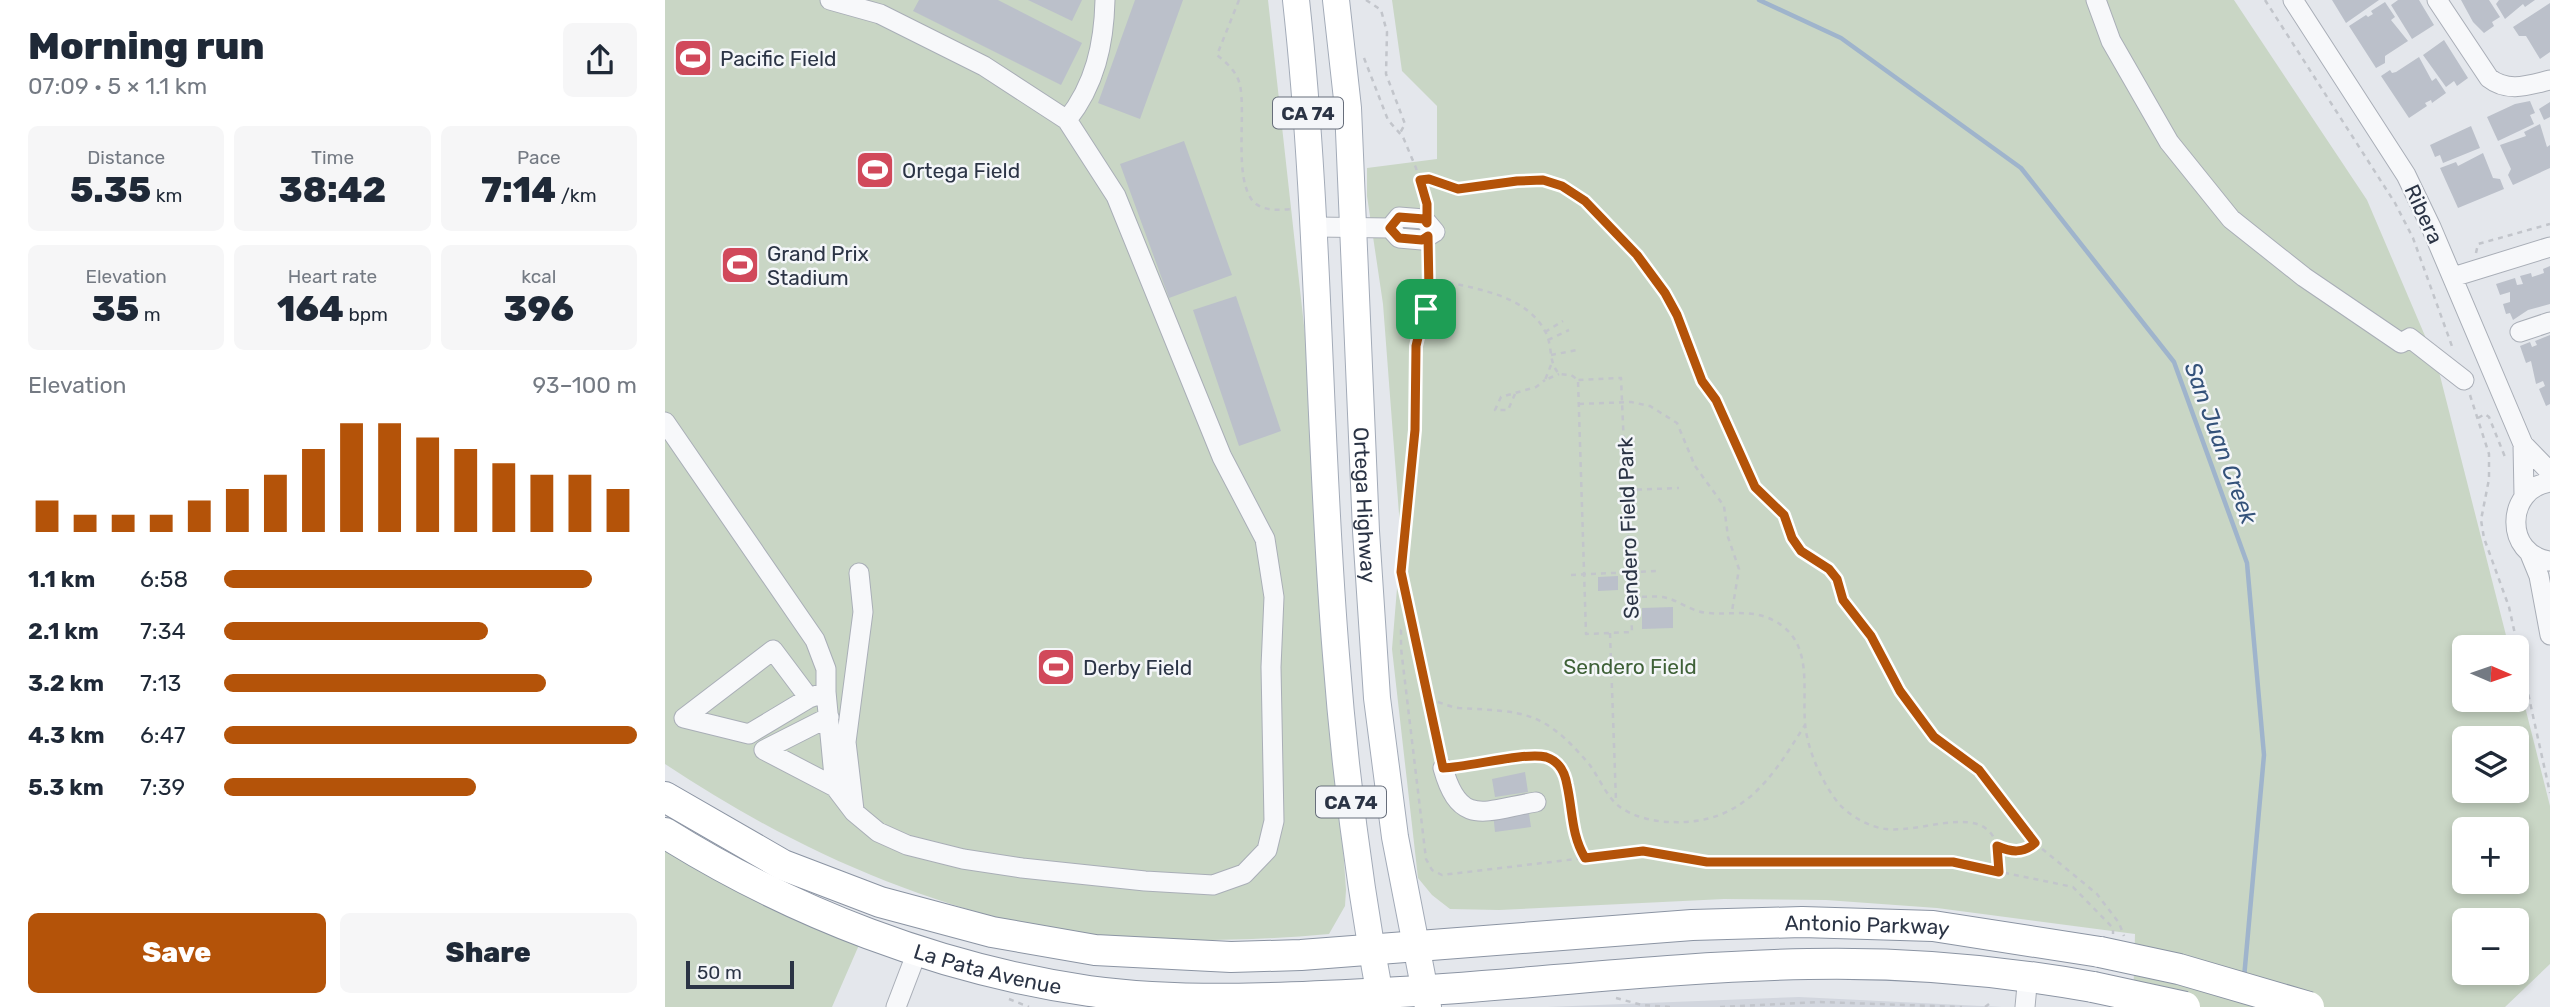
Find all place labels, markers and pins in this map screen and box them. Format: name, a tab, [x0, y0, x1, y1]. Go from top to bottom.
sports icon: Pacific Field	[672, 37, 714, 79]
place label: Pacific Field	[720, 46, 837, 71]
sports icon: Ortega Field	[854, 149, 896, 191]
place label: Ortega Field	[902, 158, 1020, 183]
place label: Grand Prix Stadium	[767, 241, 869, 290]
sports icon: Grand Prix Stadium	[719, 244, 761, 286]
pin	[1396, 279, 1456, 339]
sports icon: Derby Field	[1035, 646, 1077, 688]
place label: Derby Field	[1083, 655, 1192, 680]

